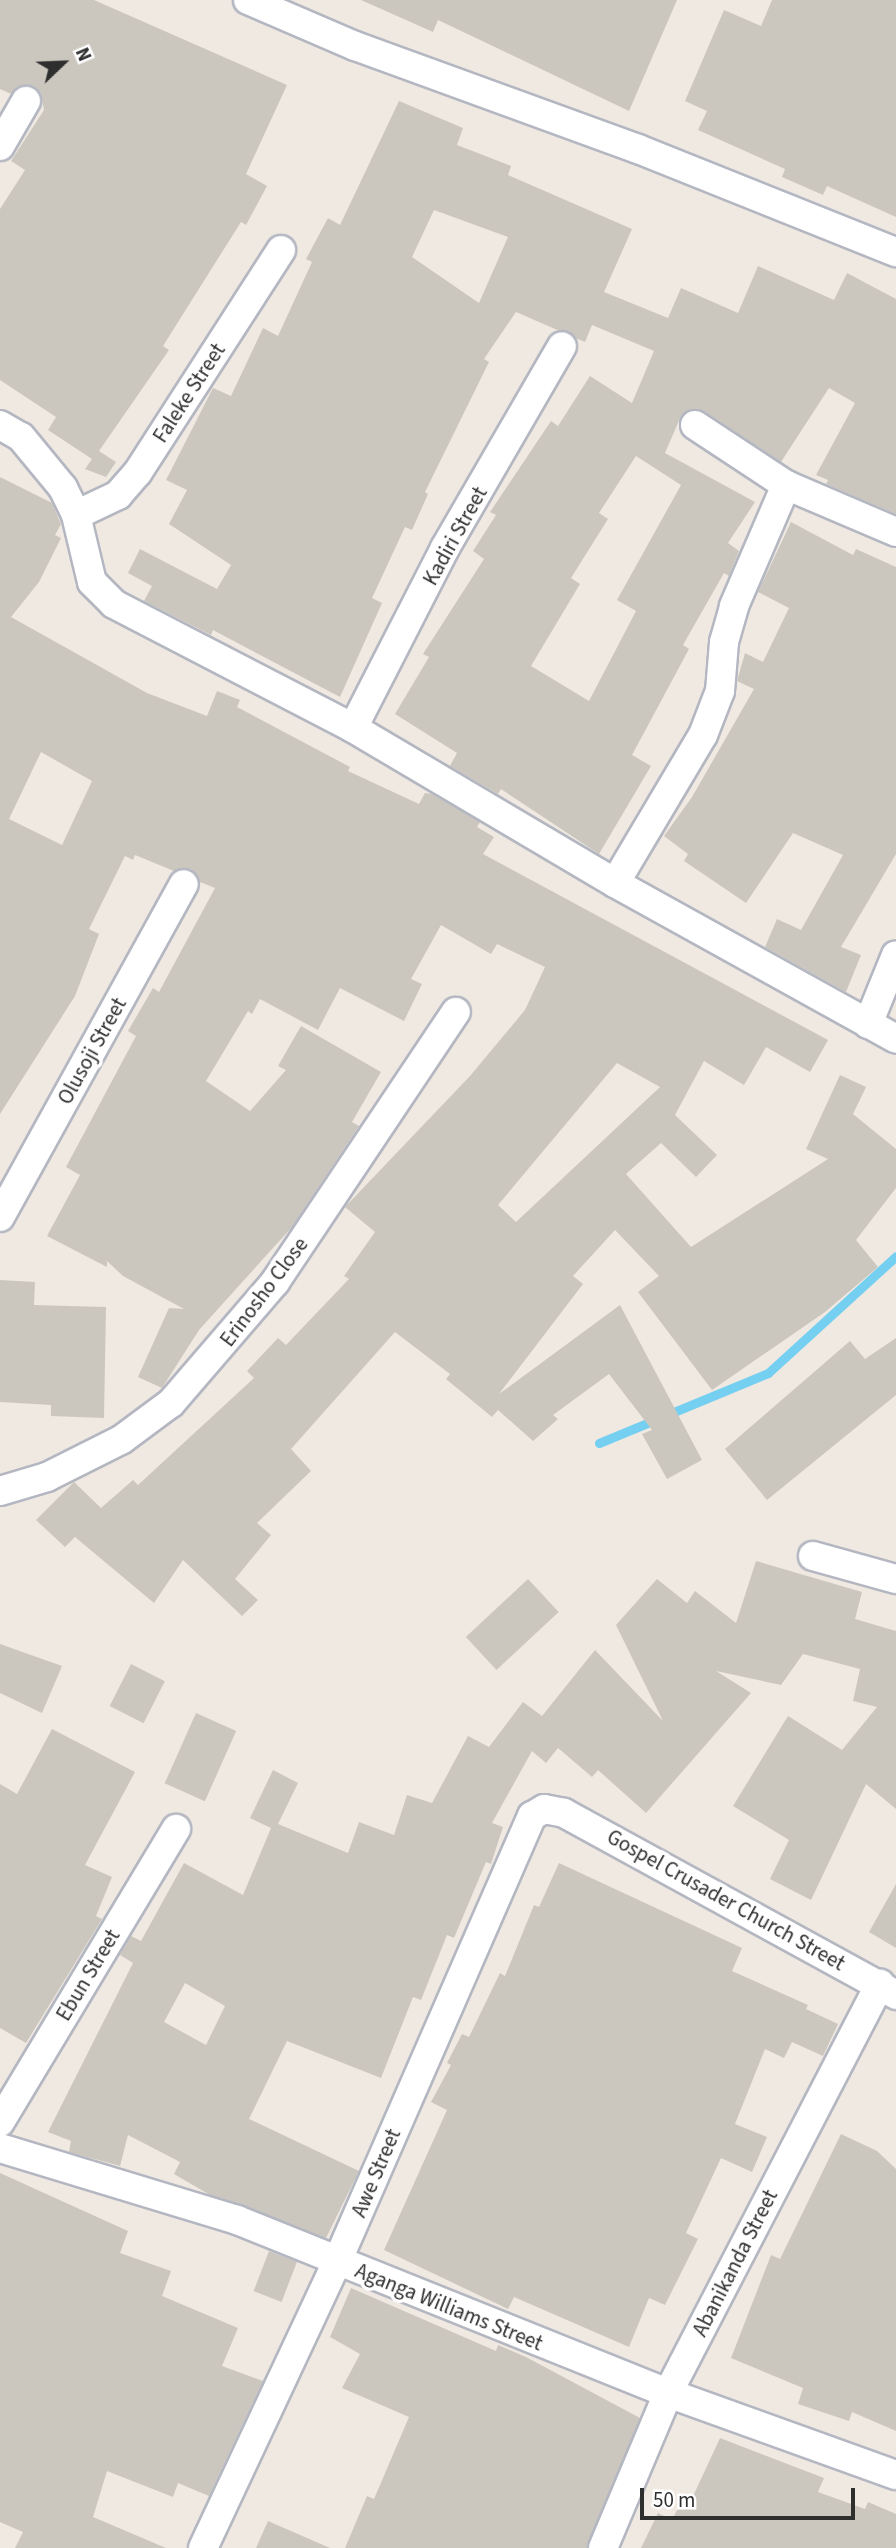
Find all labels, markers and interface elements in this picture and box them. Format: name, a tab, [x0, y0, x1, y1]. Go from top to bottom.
north arrow	[28, 28, 98, 98]
text: N	[68, 43, 98, 66]
street label: Faleke Street	[148, 339, 230, 447]
street label: Kadiri Street	[418, 482, 492, 590]
street label: Olusoji Street	[52, 993, 132, 1109]
street label: Erinosho Close	[215, 1232, 313, 1352]
street label: Gospel Crusader Church Street	[603, 1824, 849, 1976]
street label: Ebun Street	[51, 1925, 125, 2025]
street label: Awe Street	[346, 2125, 406, 2221]
street label: Abanikanda Street	[687, 2185, 783, 2341]
street label: Aganga Williams Street	[352, 2258, 546, 2356]
scale bar	[644, 2474, 859, 2518]
text: 50 m	[653, 2485, 695, 2515]

